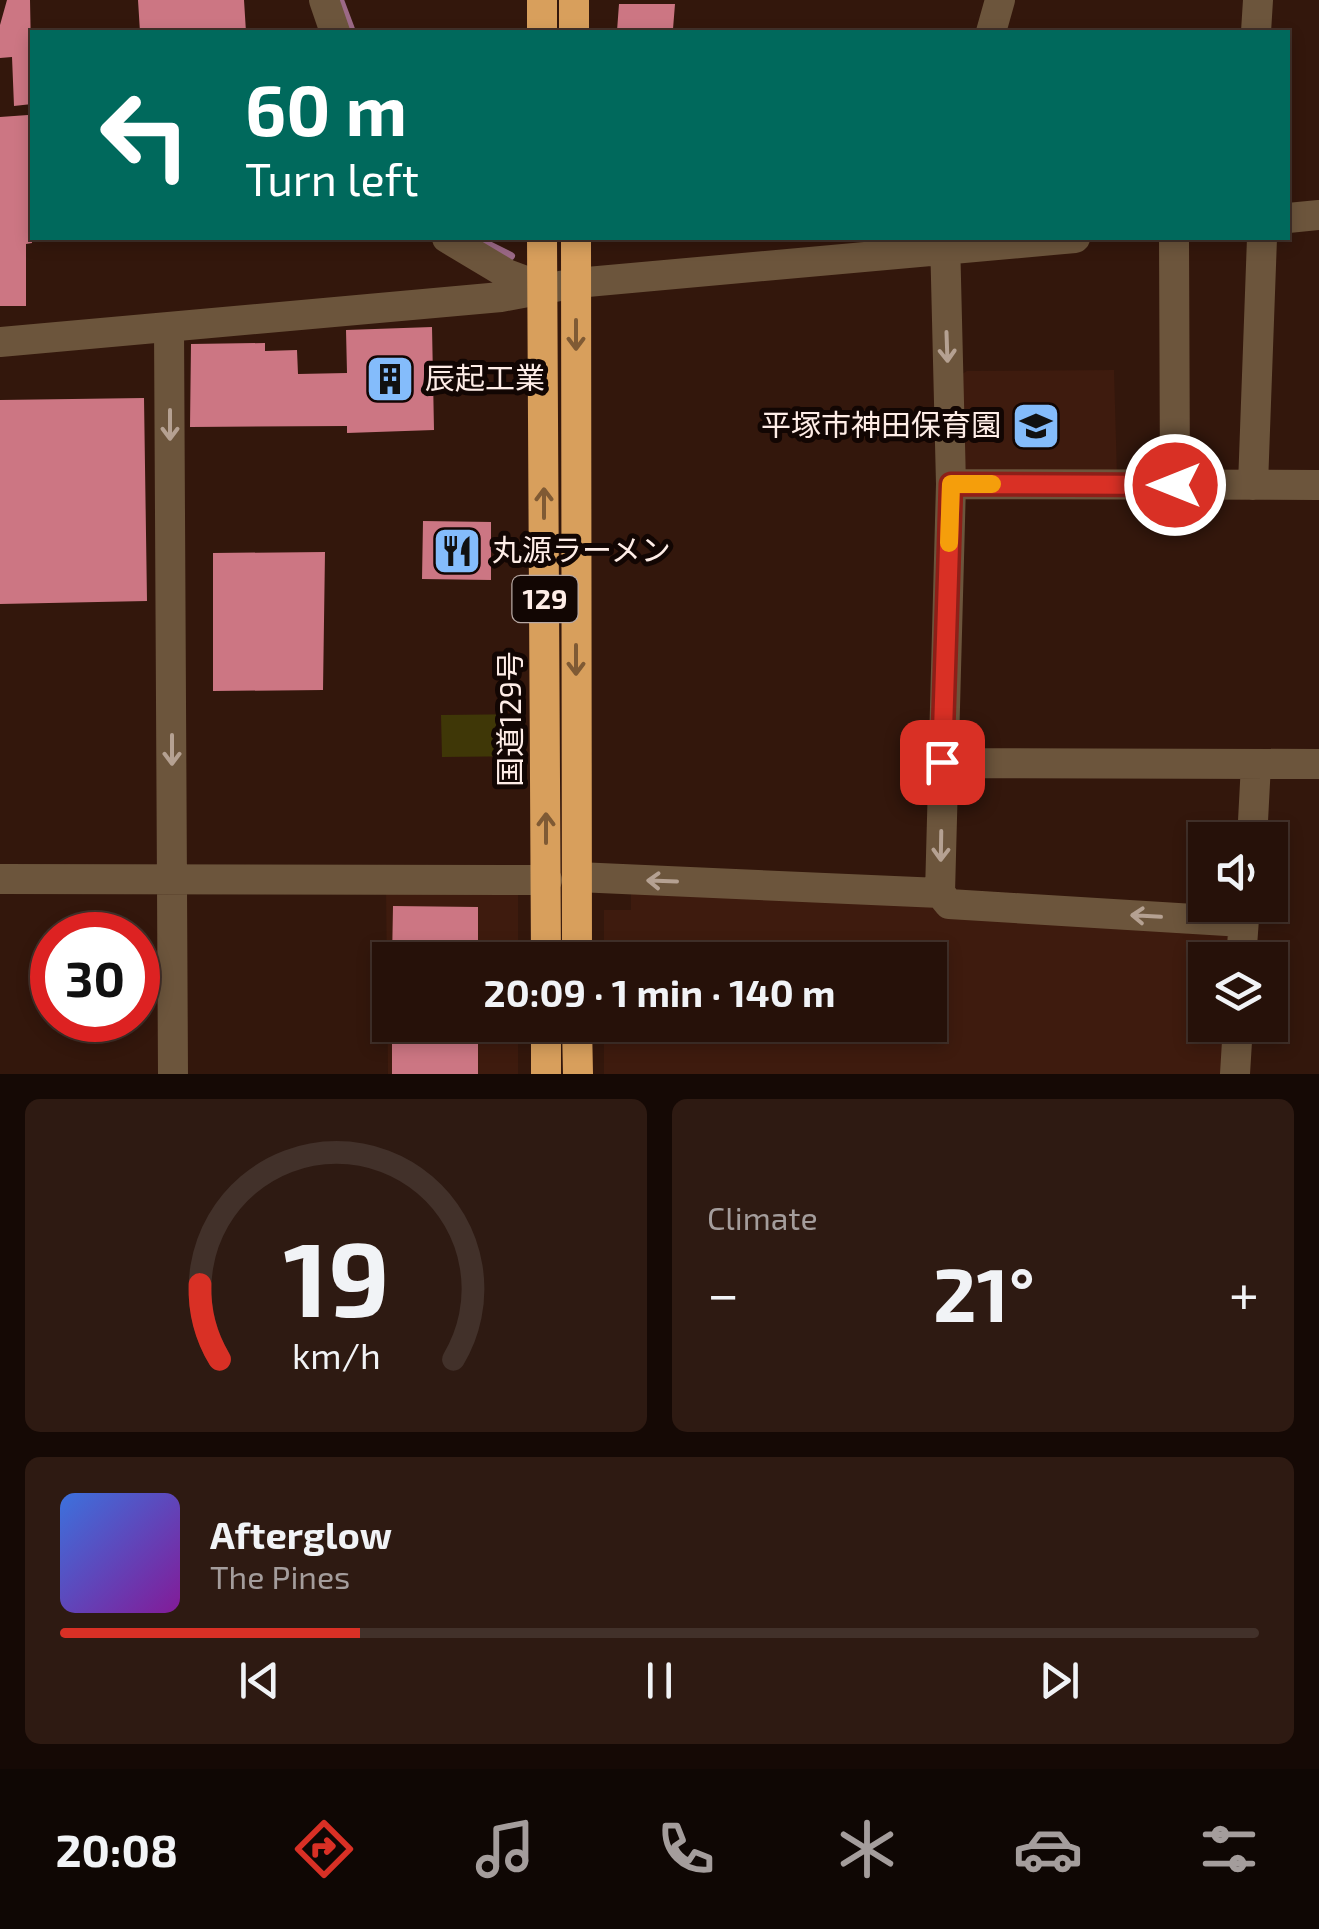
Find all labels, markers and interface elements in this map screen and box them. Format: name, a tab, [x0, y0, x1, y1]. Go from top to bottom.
text: 60 m	[245, 66, 407, 150]
icon: left	[80, 70, 210, 200]
text: Turn left	[245, 151, 419, 205]
one-way arrow	[566, 318, 586, 350]
one-way arrow	[937, 330, 956, 362]
building icon: 辰起工業	[364, 353, 416, 405]
place label: 辰起工業	[425, 359, 545, 395]
school or university icon: 平塚市神田保育園	[1010, 400, 1062, 452]
place label: 平塚市神田保育園	[761, 406, 1001, 442]
one-way arrow	[160, 408, 180, 440]
position arrow	[1123, 433, 1227, 537]
one-way arrow	[534, 487, 554, 520]
restaurant icon: 丸源ラーメン	[431, 525, 483, 577]
place label: 丸源ラーメン	[492, 531, 671, 567]
road number: 129	[512, 576, 578, 622]
one-way arrow	[566, 642, 586, 675]
street label: 国道129号	[491, 651, 527, 787]
pin	[900, 720, 985, 805]
one-way arrow	[162, 732, 182, 765]
icon: arrive	[915, 735, 970, 790]
one-way arrow	[537, 812, 556, 844]
map controls	[1188, 822, 1288, 1042]
button: sound	[1188, 822, 1288, 922]
one-way arrow	[932, 830, 950, 862]
one-way arrow	[646, 871, 678, 890]
one-way arrow	[1130, 906, 1162, 925]
speed limit sign: 30	[30, 912, 160, 1042]
button: layers	[1188, 942, 1288, 1042]
text: 20:09 · 1 min · 140 m	[484, 969, 835, 1015]
text: Climate	[707, 1198, 818, 1236]
text: 19	[283, 1213, 389, 1338]
text: 21°	[933, 1247, 1035, 1337]
text: −	[707, 1259, 739, 1325]
text: +	[1229, 1259, 1259, 1325]
text: km/h	[292, 1333, 380, 1376]
text: Afterglow	[210, 1511, 392, 1557]
text: The Pines	[210, 1557, 350, 1595]
icon: previous	[232, 1653, 287, 1708]
icon: pause	[632, 1653, 687, 1708]
icon: next	[1032, 1653, 1087, 1708]
icon: directions	[289, 1814, 359, 1884]
icon: music	[470, 1814, 540, 1884]
icon: phone	[651, 1814, 721, 1884]
icon: climate	[832, 1814, 902, 1884]
icon: car	[1013, 1814, 1083, 1884]
icon: filters	[1194, 1814, 1264, 1884]
text: 20:08	[55, 1822, 178, 1876]

